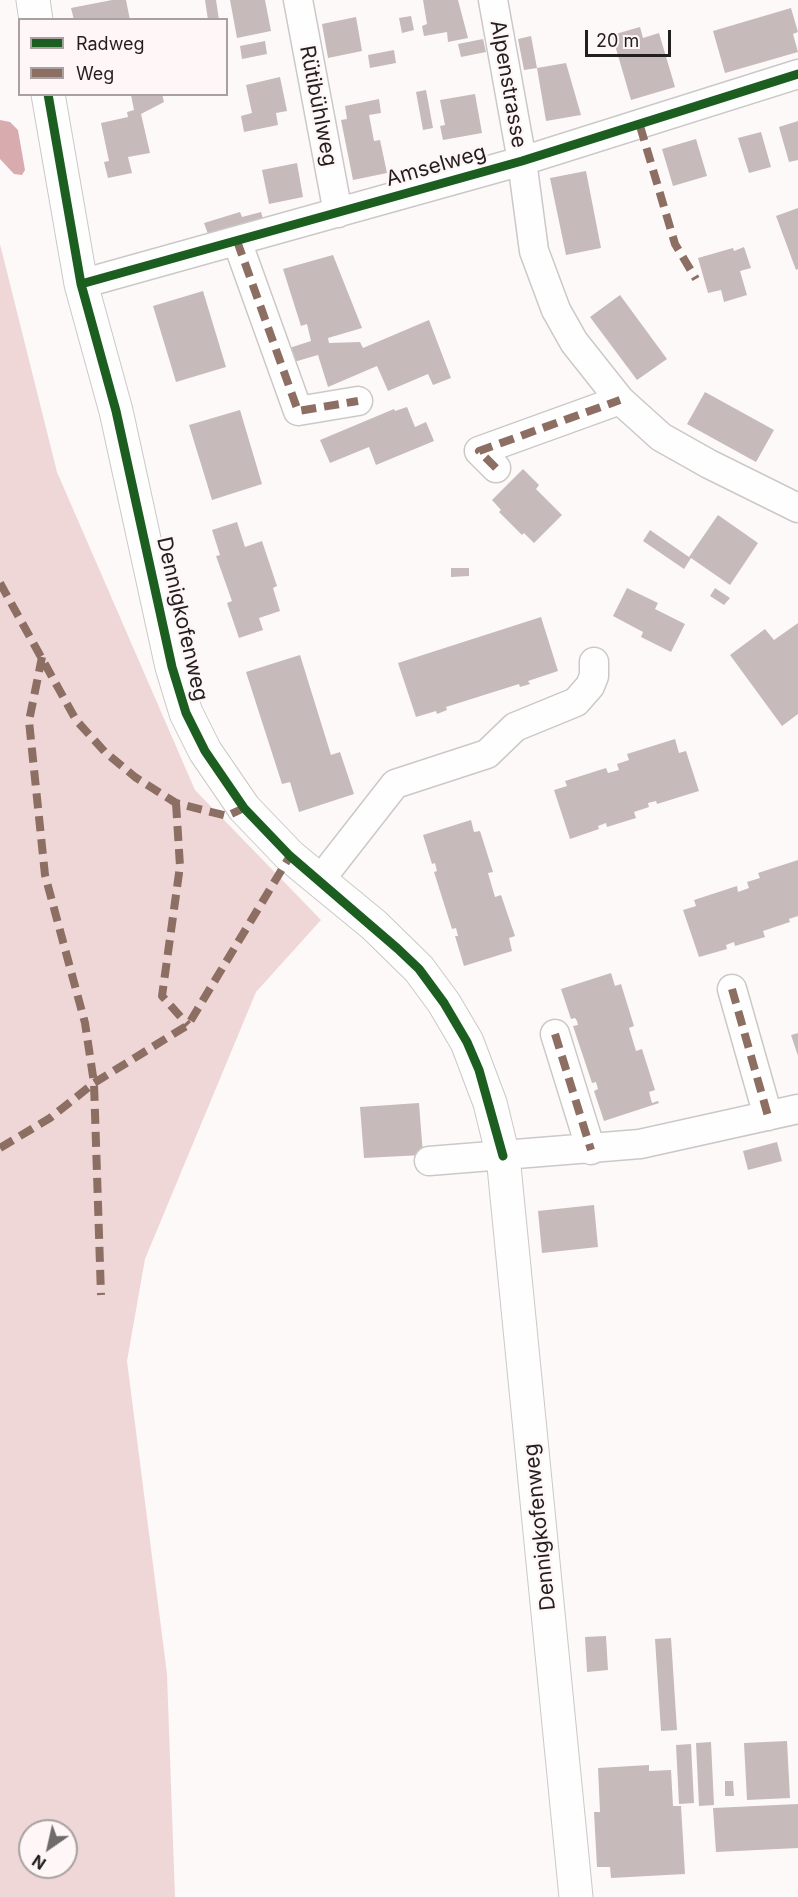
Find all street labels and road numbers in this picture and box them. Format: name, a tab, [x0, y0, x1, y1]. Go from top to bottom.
street label: Alpenstrasse	[484, 18, 532, 150]
street label: Rütibühlweg	[294, 43, 342, 169]
street label: Amselweg	[383, 140, 489, 192]
street label: Dennigkofenweg	[151, 535, 213, 703]
street label: Dennigkofenweg	[519, 1442, 561, 1612]

